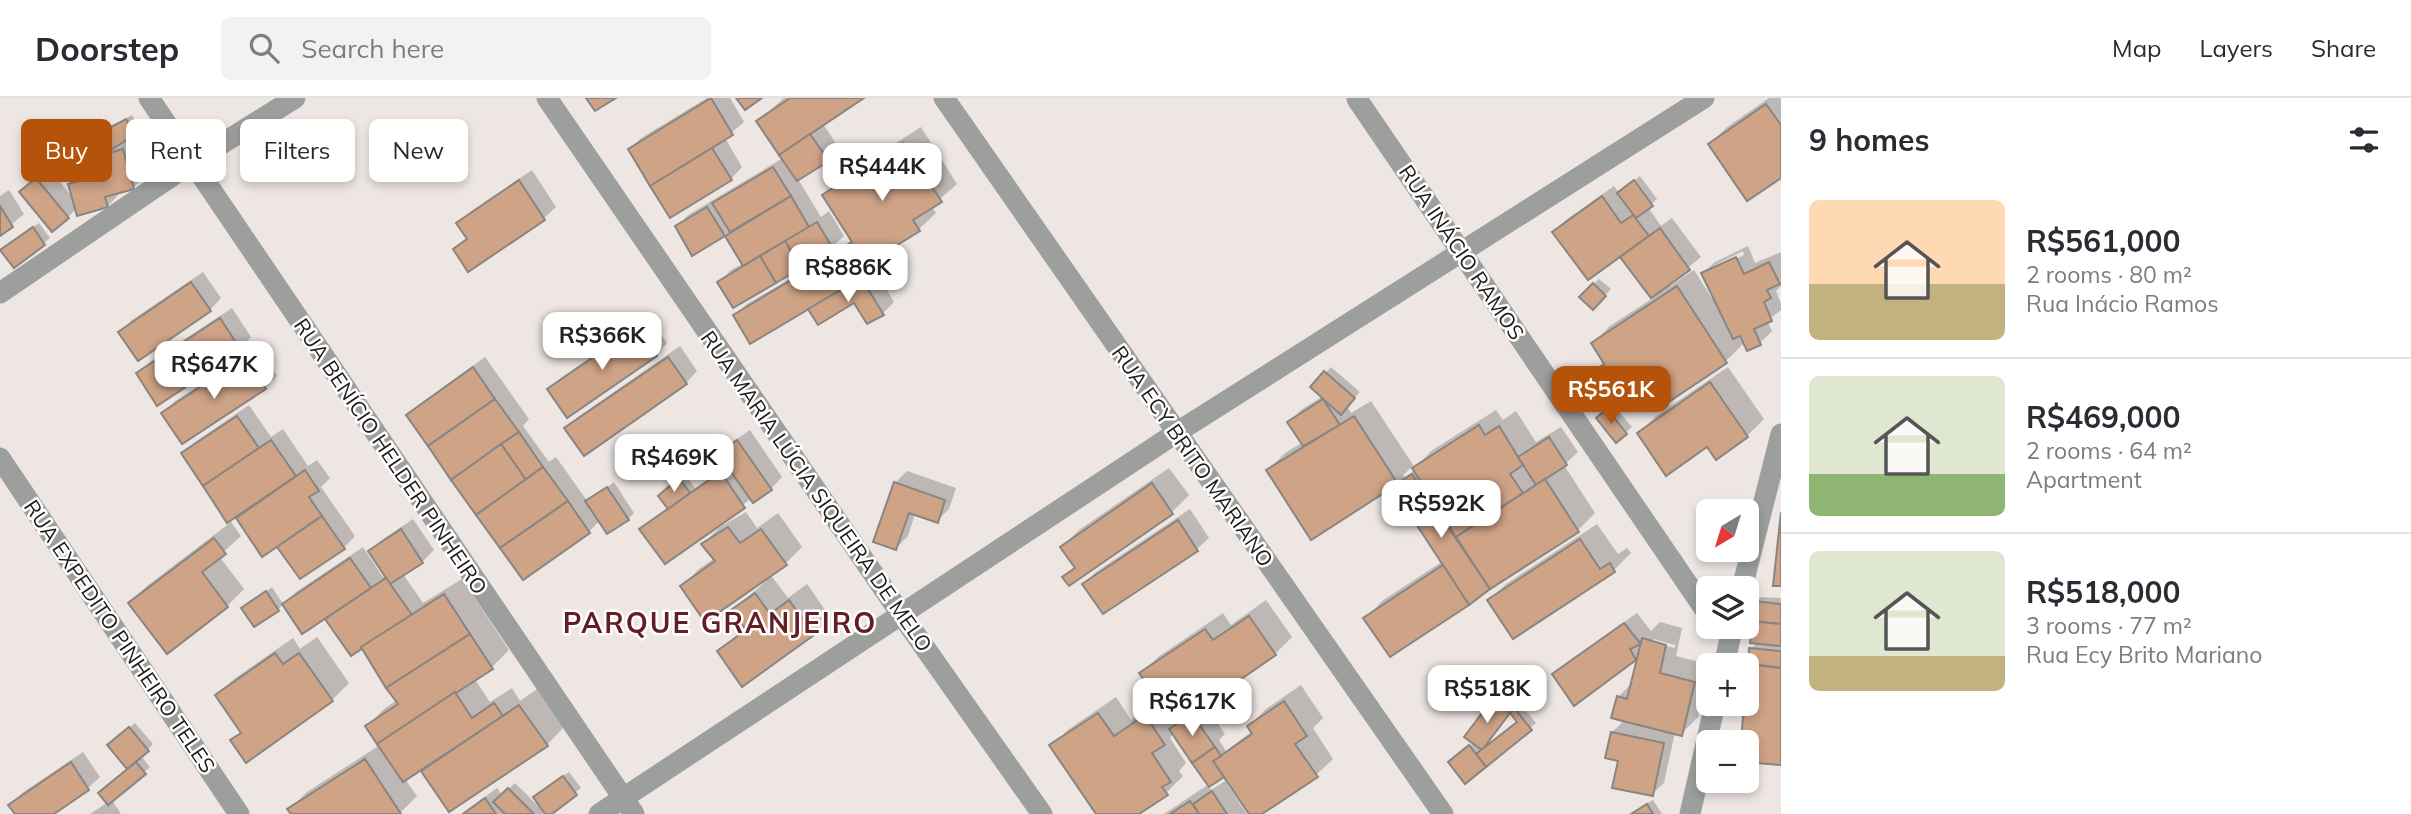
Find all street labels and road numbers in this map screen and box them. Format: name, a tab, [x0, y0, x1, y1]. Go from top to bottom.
street label: RUA INÁCIO RAMOS	[1394, 160, 1530, 344]
street label: RUA BENÍCIO HELDER PINHEIRO	[289, 313, 493, 599]
street label: RUA MARIA LÚCIA SIQUEIRA DE MELO	[696, 326, 938, 656]
street label: RUA ECY BRITO MARIANO	[1107, 341, 1279, 571]
street label: RUA EXPEDITO PINHEIRO TELES	[19, 495, 221, 777]

